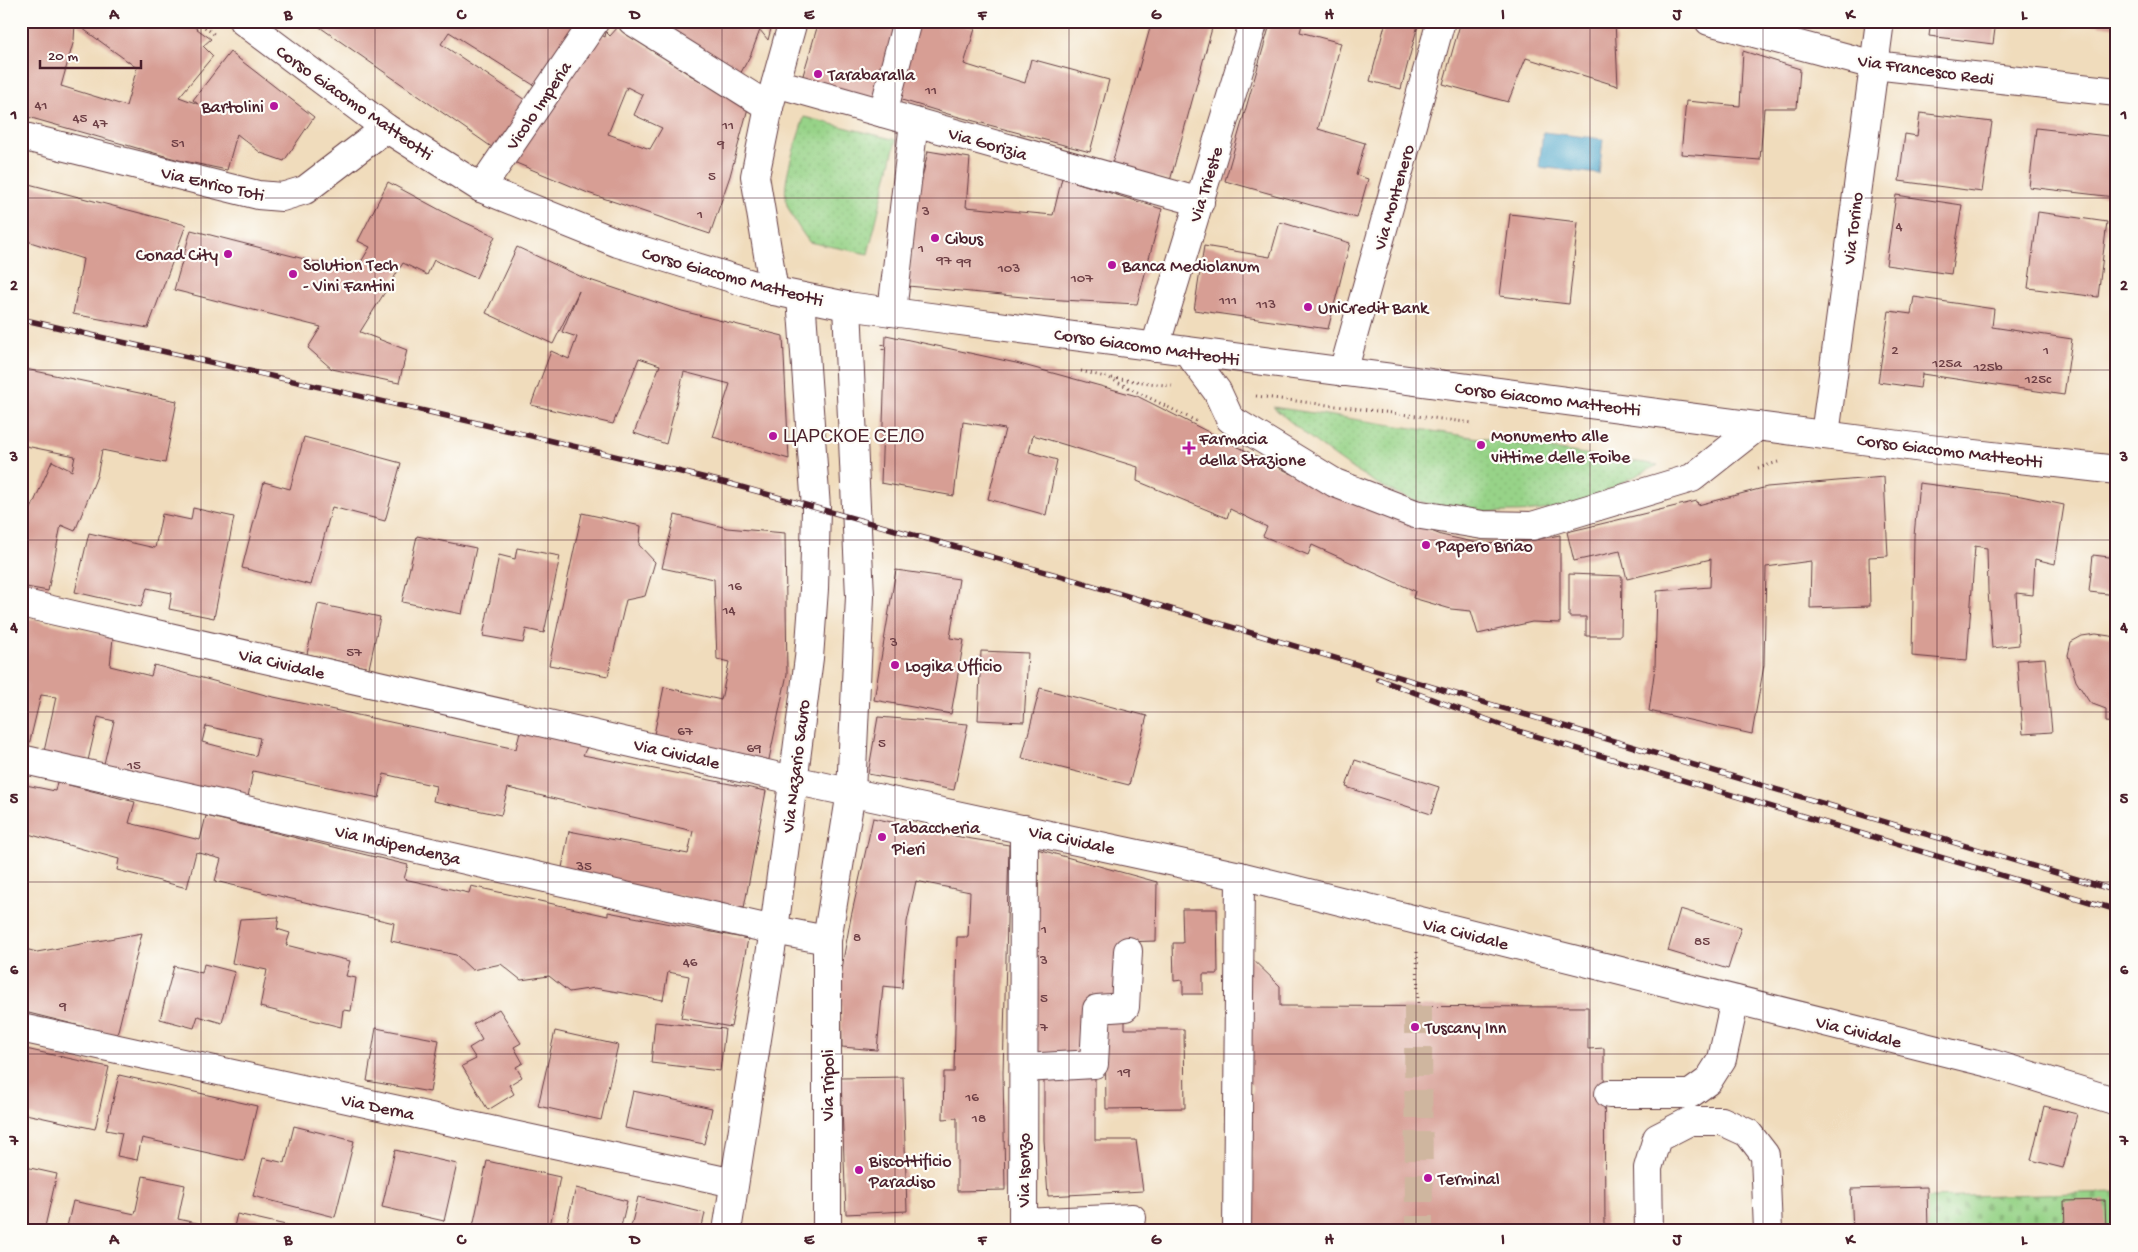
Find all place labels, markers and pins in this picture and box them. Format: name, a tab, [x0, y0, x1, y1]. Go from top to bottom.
place label: Tarabaralla	[827, 66, 916, 87]
marker: Tarabaralla	[812, 68, 824, 80]
place label: Bartolini	[200, 98, 264, 119]
marker: Bartolini	[268, 100, 280, 112]
place label: Cibus	[945, 230, 985, 251]
marker: Cibus	[929, 232, 941, 244]
place label: Conad City	[136, 246, 218, 267]
marker: Conad City	[222, 248, 234, 260]
place label: Solution Tech - Vini Fantini	[303, 256, 399, 298]
place label: Banca Mediolanum	[1121, 257, 1260, 278]
marker: Banca Mediolanum	[1106, 259, 1118, 271]
marker: Solution Tech - Vini Fantini	[287, 268, 299, 280]
place label: UniCredit Bank	[1318, 299, 1430, 320]
marker: UniCredit Bank	[1302, 301, 1314, 313]
place label: Monumento alle vittime delle Foibe	[1491, 427, 1631, 469]
place label: ЦАРСКОЕ СЕЛО	[783, 428, 925, 449]
marker: ЦАРСКОЕ СЕЛО	[767, 430, 779, 442]
place label: Farmacia della Stazione	[1198, 430, 1306, 472]
marker: Monumento alle vittime delle Foibe	[1475, 439, 1487, 451]
marker: Farmacia della Stazione	[1183, 442, 1195, 454]
place label: Papero Briao	[1435, 537, 1533, 558]
marker: Papero Briao	[1420, 539, 1432, 551]
place label: Logika Ufficio	[905, 657, 1002, 678]
marker: Logika Ufficio	[889, 659, 901, 671]
place label: Tabaccheria Pieri	[891, 819, 981, 861]
marker: Tabaccheria Pieri	[876, 831, 888, 843]
place label: Tuscany Inn	[1424, 1019, 1507, 1040]
marker: Tuscany Inn	[1409, 1021, 1421, 1033]
place label: Biscottificio Paradiso	[868, 1152, 952, 1194]
marker: Biscottificio Paradiso	[853, 1164, 865, 1176]
place label: Terminal	[1437, 1170, 1500, 1191]
marker: Terminal	[1422, 1172, 1434, 1184]

